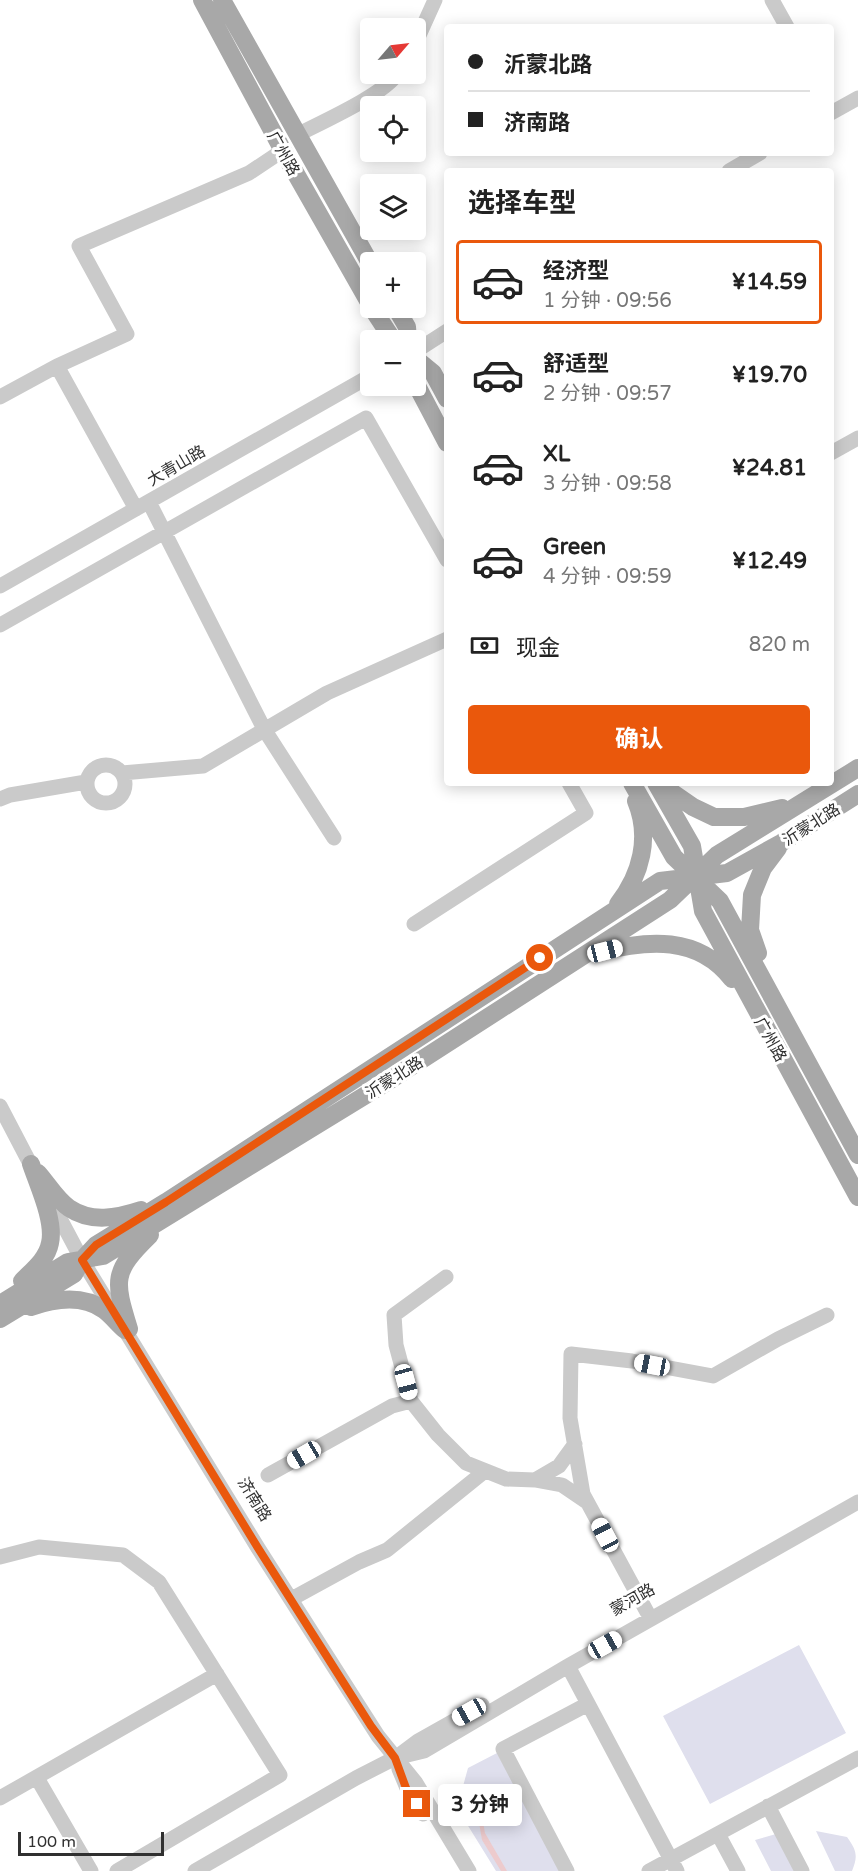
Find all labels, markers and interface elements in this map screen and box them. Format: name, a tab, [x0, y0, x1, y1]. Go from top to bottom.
north arrow	[360, 18, 426, 84]
map controls	[360, 18, 426, 396]
text: 沂蒙北路	[504, 52, 592, 78]
button: locate	[360, 96, 426, 162]
text: 济南路	[504, 110, 570, 136]
street label: 广州路	[263, 128, 304, 179]
button: layers	[360, 174, 426, 240]
text: 选择车型	[468, 187, 576, 220]
button: +	[360, 252, 426, 318]
icon: car	[471, 255, 525, 309]
text: 经济型	[543, 258, 609, 284]
text: ¥14.59	[732, 269, 807, 295]
text: 1 分钟 · 09:56	[543, 289, 672, 313]
button: −	[360, 330, 426, 396]
icon: car	[471, 348, 525, 402]
text: 舒适型	[543, 351, 609, 377]
text: ¥19.70	[732, 362, 807, 388]
text: 2 分钟 · 09:57	[543, 382, 672, 406]
street label: 大青山路	[144, 441, 209, 491]
icon: car	[471, 441, 525, 495]
text: XL	[543, 441, 570, 467]
text: ¥24.81	[732, 455, 807, 481]
text: 3 分钟 · 09:58	[543, 472, 672, 496]
icon: car	[471, 534, 525, 588]
text: Green	[543, 534, 606, 560]
text: ¥12.49	[732, 548, 807, 574]
text: 4 分钟 · 09:59	[543, 565, 672, 589]
icon: cash	[468, 629, 501, 662]
text: 820 m	[749, 633, 810, 657]
text: 现金	[516, 635, 560, 661]
button: 确认	[468, 705, 810, 774]
street label: 沂蒙北路	[779, 799, 844, 850]
car	[585, 938, 625, 964]
route start	[526, 944, 553, 971]
street label: 广州路	[750, 1014, 791, 1065]
street label: 沂蒙北路	[362, 1052, 427, 1103]
car	[633, 1353, 671, 1377]
car	[393, 1362, 419, 1402]
car	[284, 1438, 324, 1472]
street label: 济南路	[233, 1474, 275, 1525]
car	[589, 1515, 621, 1555]
street label: 蒙河路	[607, 1579, 658, 1620]
car	[585, 1628, 625, 1662]
car	[449, 1695, 489, 1729]
callout: 3 分钟	[438, 1783, 522, 1825]
route end	[403, 1790, 430, 1817]
text: 3 分钟	[451, 1793, 509, 1817]
scale bar	[18, 1829, 164, 1856]
text: 100 m	[27, 1832, 76, 1852]

